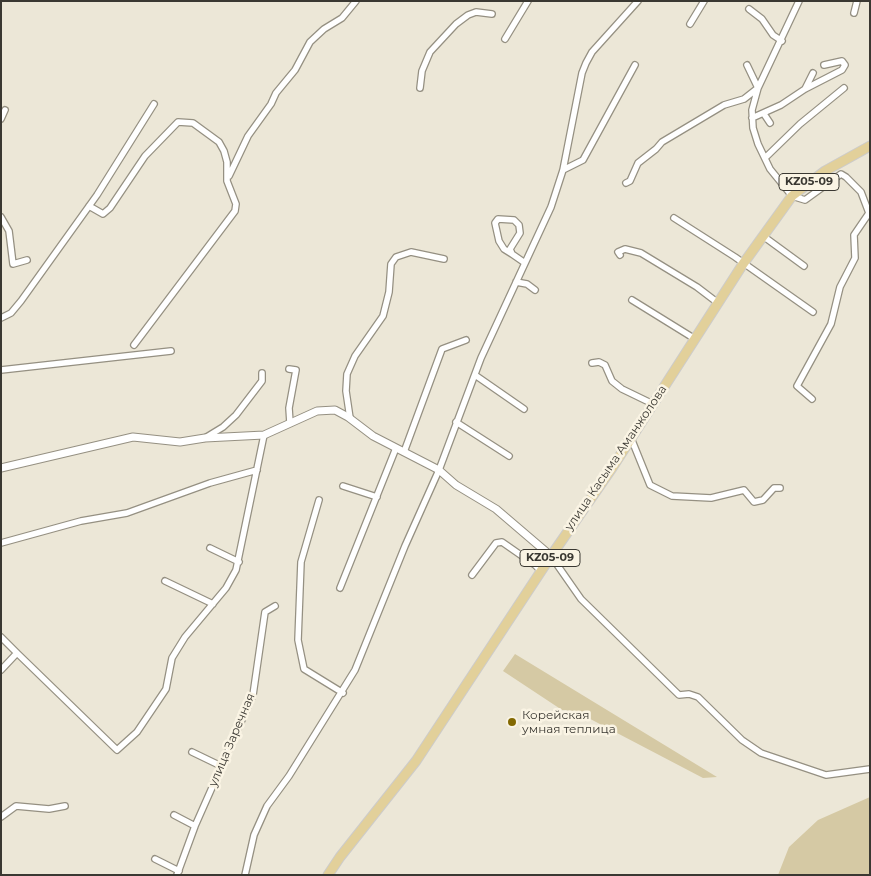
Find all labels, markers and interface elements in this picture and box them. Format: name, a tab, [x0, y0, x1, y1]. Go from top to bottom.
road number: KZ05-09	[779, 173, 839, 190]
street label: улица Касыма Аманжолова	[562, 383, 670, 533]
road number: KZ05-09	[520, 550, 580, 566]
street label: улица Заречная	[206, 691, 258, 789]
place label: Корейская умная теплица	[522, 708, 616, 736]
marker: Корейская умная теплица	[506, 716, 518, 728]

